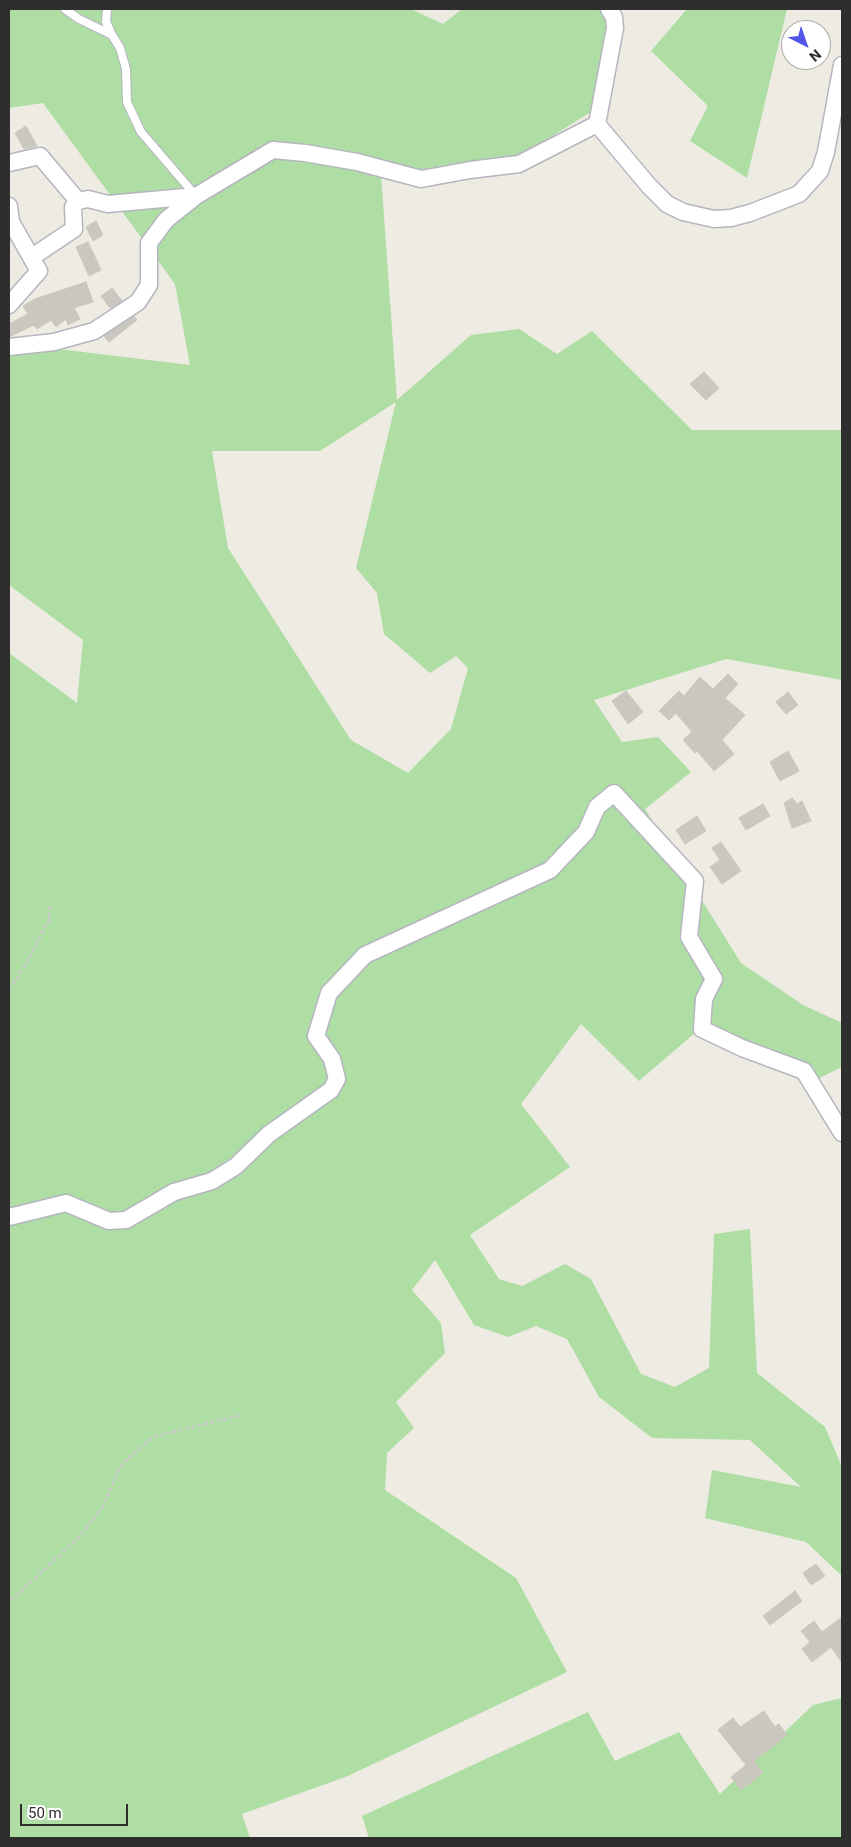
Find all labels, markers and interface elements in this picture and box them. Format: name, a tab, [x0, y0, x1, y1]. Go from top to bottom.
north arrow	[781, 20, 831, 70]
text: N	[806, 46, 824, 65]
scale bar	[22, 1794, 130, 1826]
text: 50 m	[28, 1804, 62, 1822]

